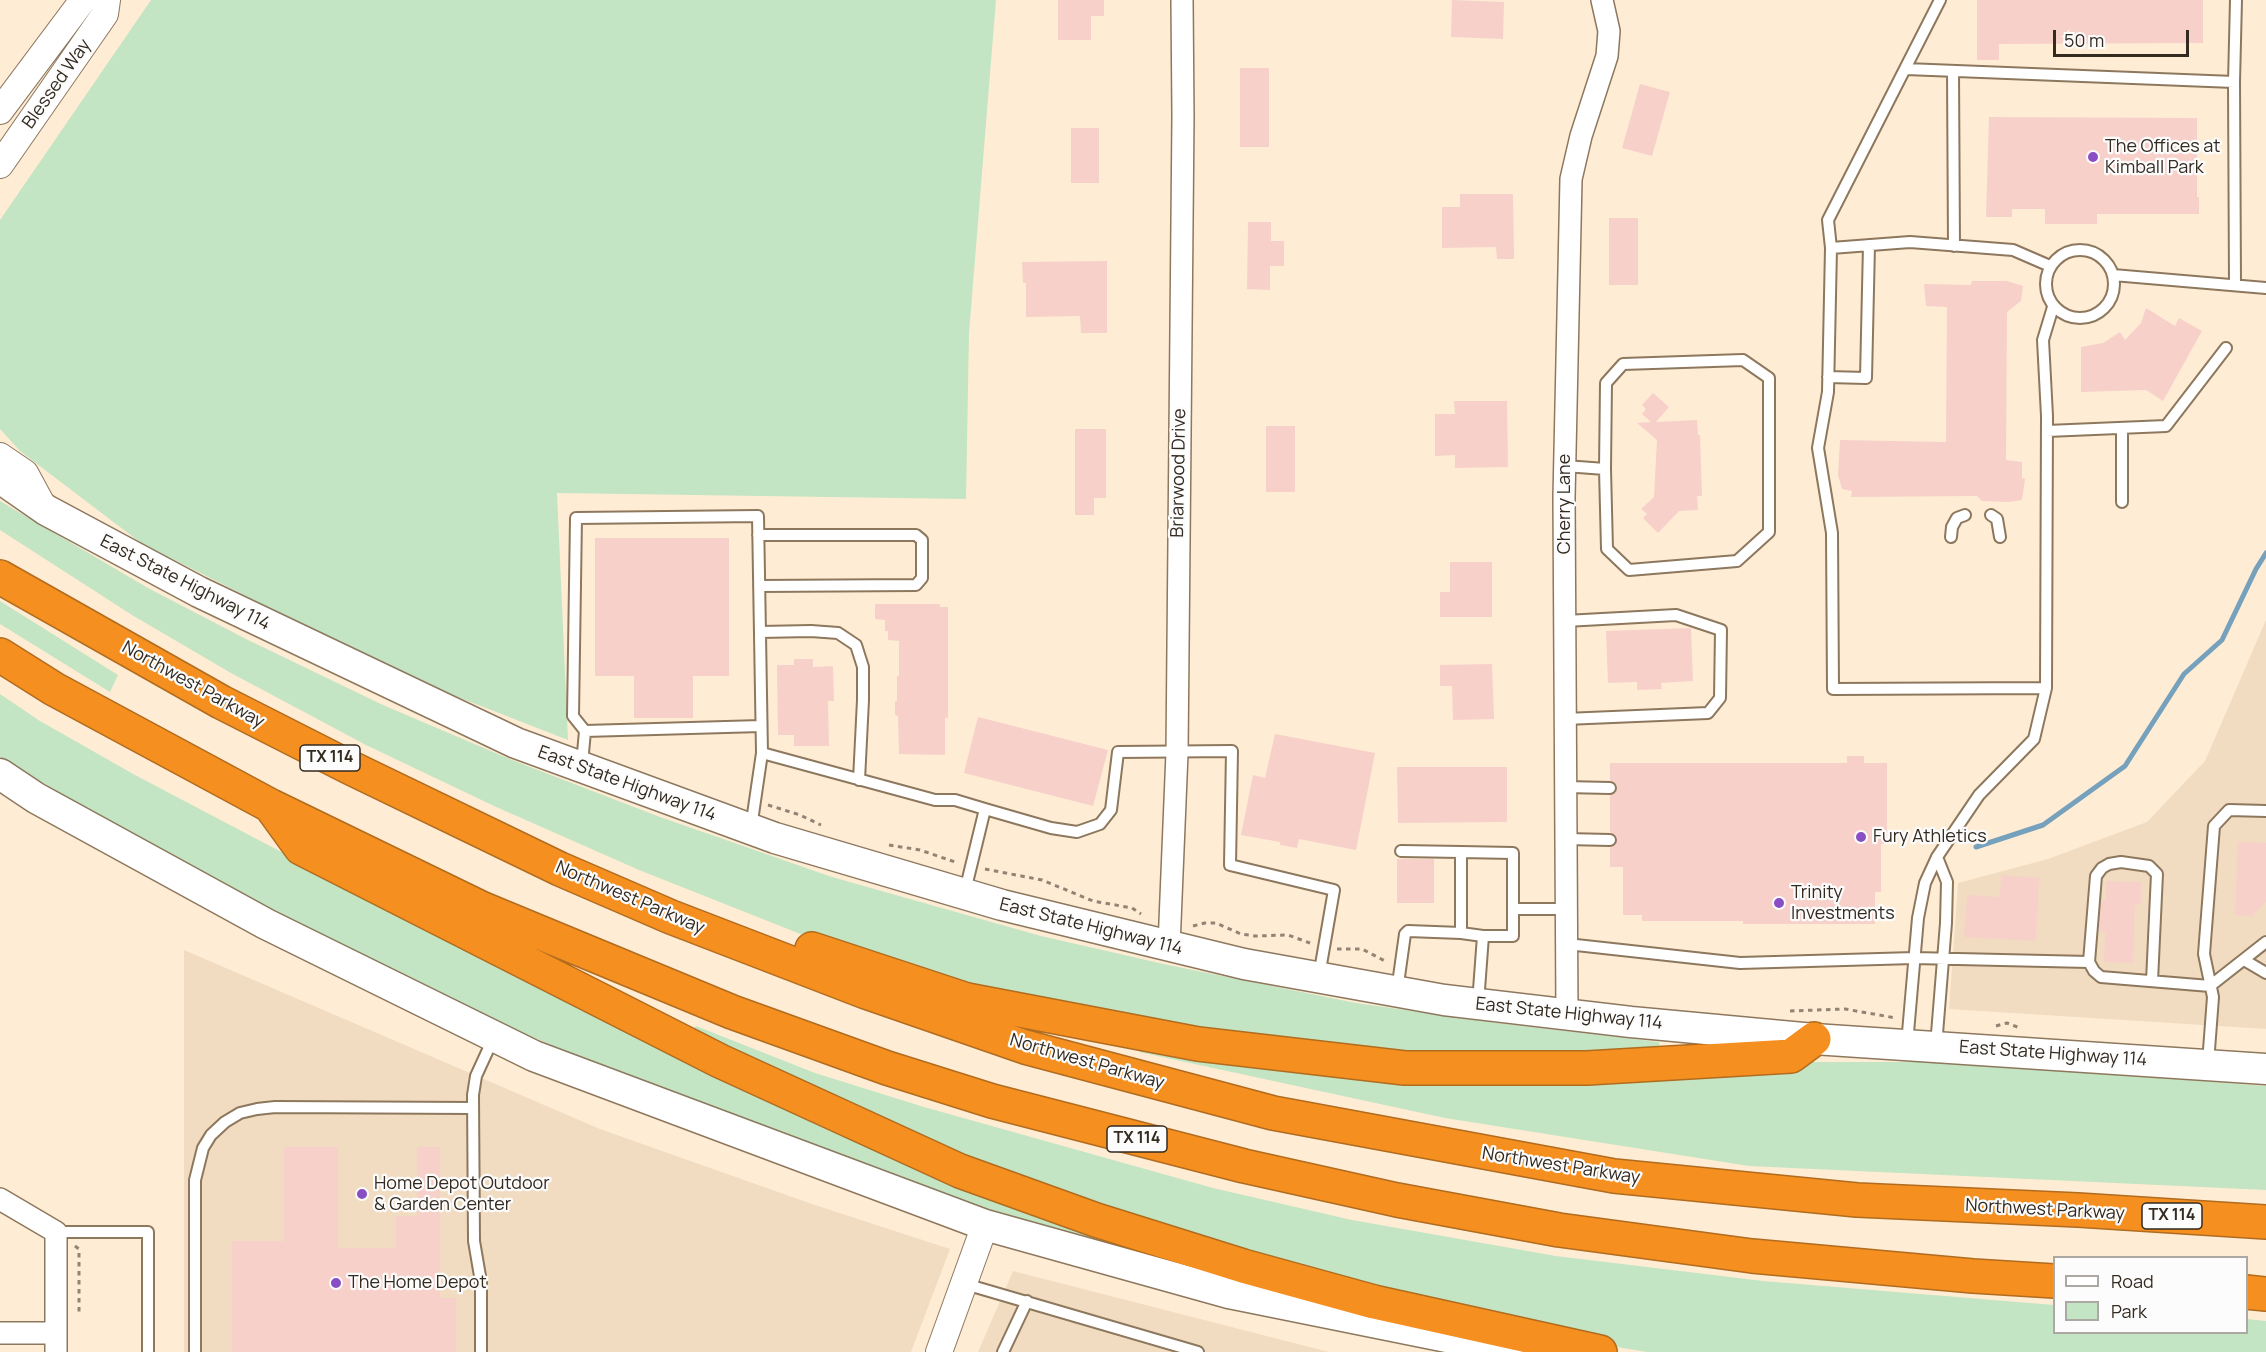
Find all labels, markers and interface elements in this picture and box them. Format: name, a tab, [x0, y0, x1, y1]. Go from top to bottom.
scale bar	[2056, 18, 2192, 56]
text: 50 m	[2064, 28, 2104, 52]
street label: Blessed Way	[18, 35, 96, 133]
place label: The Offices at Kimball Park	[2105, 136, 2220, 178]
marker: The Offices at Kimball Park	[2086, 150, 2100, 164]
street label: Briarwood Drive	[1167, 408, 1191, 538]
street label: Cherry Lane	[1554, 454, 1576, 554]
street label: East State Highway 114	[96, 531, 274, 635]
street label: Northwest Parkway	[118, 637, 268, 733]
street label: East State Highway 114	[535, 742, 719, 826]
road number: TX 114	[300, 745, 360, 771]
place label: Fury Athletics	[1873, 826, 1987, 848]
marker: Fury Athletics	[1854, 830, 1868, 844]
street label: Northwest Parkway	[552, 857, 708, 939]
place label: Trinity Investments	[1791, 882, 1895, 924]
street label: East State Highway 114	[997, 894, 1185, 960]
marker: Trinity Investments	[1772, 896, 1786, 910]
street label: East State Highway 114	[1474, 993, 1664, 1035]
street label: Northwest Parkway	[1007, 1030, 1167, 1094]
street label: East State Highway 114	[1958, 1037, 2148, 1071]
road number: TX 114	[1107, 1126, 1167, 1152]
street label: Northwest Parkway	[1480, 1143, 1642, 1189]
place label: Home Depot Outdoor & Garden Center	[374, 1173, 550, 1216]
marker: Home Depot Outdoor & Garden Center	[355, 1187, 369, 1201]
street label: Northwest Parkway	[1965, 1195, 2125, 1225]
road number: TX 114	[2142, 1203, 2202, 1229]
legend	[2053, 1256, 2248, 1334]
text: Road	[2111, 1269, 2154, 1293]
place label: The Home Depot	[348, 1272, 487, 1294]
marker: The Home Depot	[329, 1276, 343, 1290]
text: Park	[2111, 1299, 2147, 1323]

